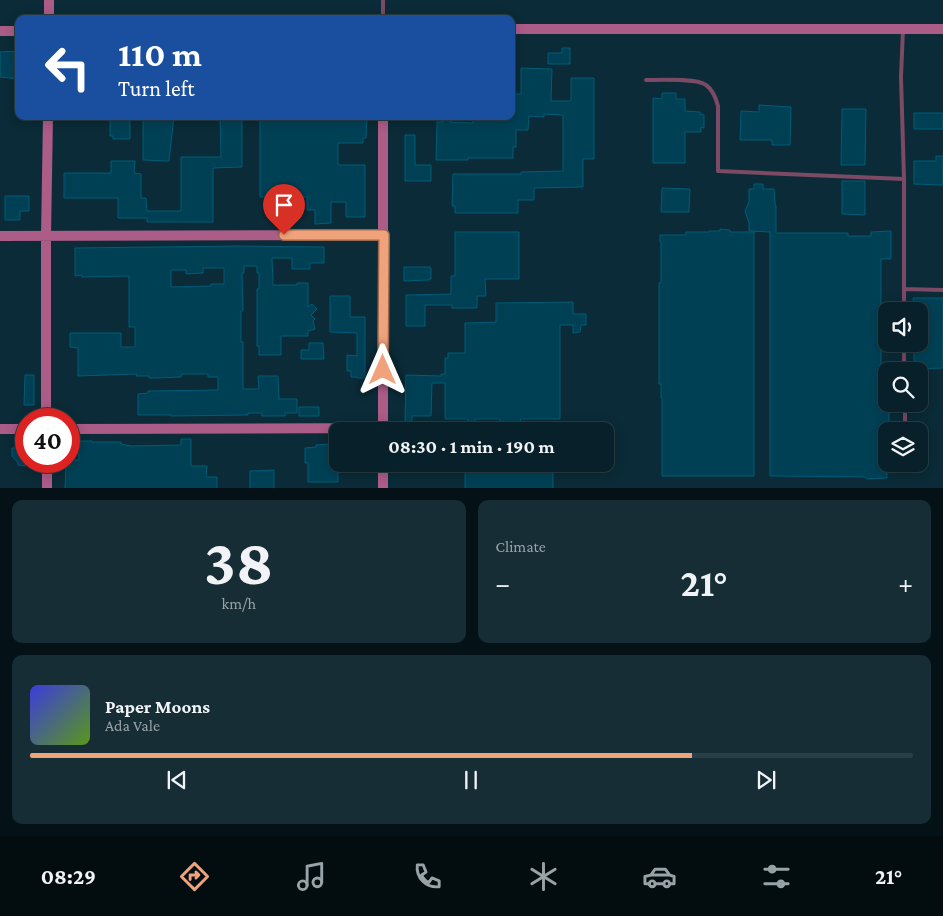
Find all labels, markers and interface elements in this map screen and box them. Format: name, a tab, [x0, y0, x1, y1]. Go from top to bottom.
icon: left	[35, 35, 100, 100]
text: 110 m	[118, 35, 202, 74]
text: Turn left	[118, 76, 195, 101]
pin	[263, 184, 305, 235]
icon: arrive	[270, 191, 298, 219]
map controls	[878, 302, 928, 472]
button: sound	[878, 302, 928, 352]
position arrow	[356, 343, 408, 395]
button: search	[878, 362, 928, 412]
speed limit sign: 40	[15, 408, 80, 473]
button: layers	[878, 422, 928, 472]
text: 08:30 · 1 min · 190 m	[388, 436, 555, 457]
text: 38	[204, 526, 274, 598]
text: Climate	[496, 538, 546, 555]
text: 21°	[681, 562, 728, 604]
text: −	[496, 568, 510, 599]
text: +	[898, 568, 913, 599]
text: km/h	[222, 595, 256, 612]
text: Paper Moons	[105, 696, 210, 717]
text: Ada Vale	[105, 717, 160, 734]
icon: previous	[163, 766, 191, 794]
icon: pause	[457, 766, 485, 794]
icon: next	[752, 766, 780, 794]
icon: directions	[177, 859, 212, 894]
icon: music	[294, 859, 329, 894]
icon: phone	[410, 859, 445, 894]
icon: climate	[526, 859, 561, 894]
icon: car	[642, 859, 677, 894]
icon: filters	[759, 859, 794, 894]
text: 08:29	[41, 864, 96, 889]
text: 21°	[875, 864, 902, 889]

